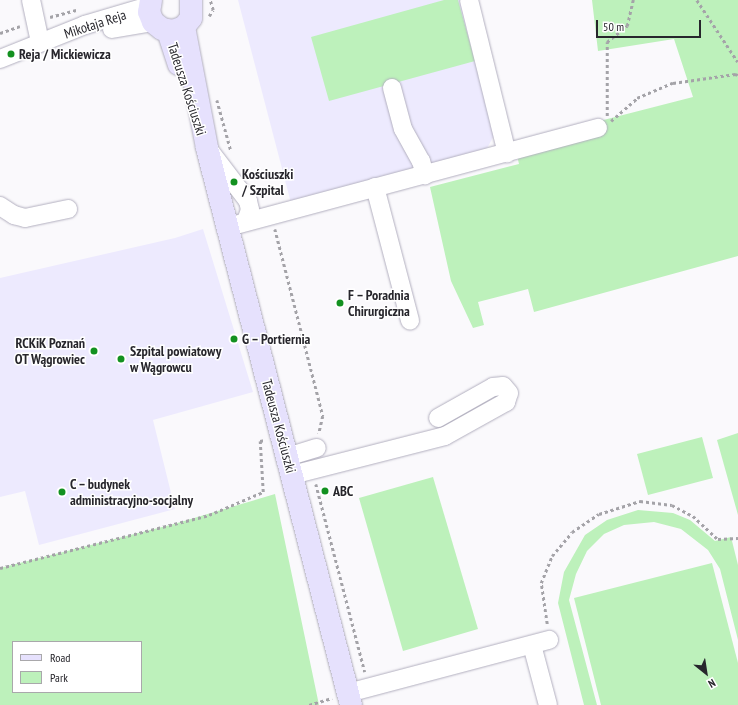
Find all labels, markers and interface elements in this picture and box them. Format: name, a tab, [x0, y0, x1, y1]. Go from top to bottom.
street label: Mikołaja Reja	[62, 6, 128, 42]
scale bar	[598, 12, 703, 38]
text: 50 m	[603, 19, 624, 34]
street label: Tadeusza Kościuszki	[164, 41, 210, 137]
place label: Reja / Mickiewicza	[19, 46, 111, 62]
marker: Reja / Mickiewicza	[6, 49, 16, 59]
place label: Kościuszki / Szpital	[242, 166, 293, 198]
marker: Kościuszki / Szpital	[229, 177, 239, 187]
place label: F – Poradnia Chirurgiczna	[348, 287, 411, 320]
marker: F – Poradnia Chirurgiczna	[335, 298, 345, 308]
place label: G – Portiernia	[242, 331, 312, 347]
marker: G – Portiernia	[229, 334, 239, 344]
place label: RCKiK Poznań OT Wągrowiec	[14, 335, 85, 368]
place label: Szpital powiatowy w Wągrowcu	[130, 343, 221, 376]
marker: RCKiK Poznań OT Wągrowiec	[88, 345, 100, 357]
marker: Szpital powiatowy w Wągrowcu	[115, 353, 127, 365]
street label: Tadeusza Kościuszki	[258, 377, 300, 475]
place label: C – budynek administracyjno-socjalny	[70, 476, 193, 508]
place label: ABC	[333, 483, 353, 499]
marker: ABC	[320, 486, 330, 496]
marker: C – budynek administracyjno-socjalny	[57, 487, 67, 497]
legend	[12, 641, 142, 693]
text: Road	[50, 650, 70, 665]
north arrow	[686, 653, 726, 693]
text: Park	[50, 670, 68, 685]
text: N	[706, 676, 718, 691]

